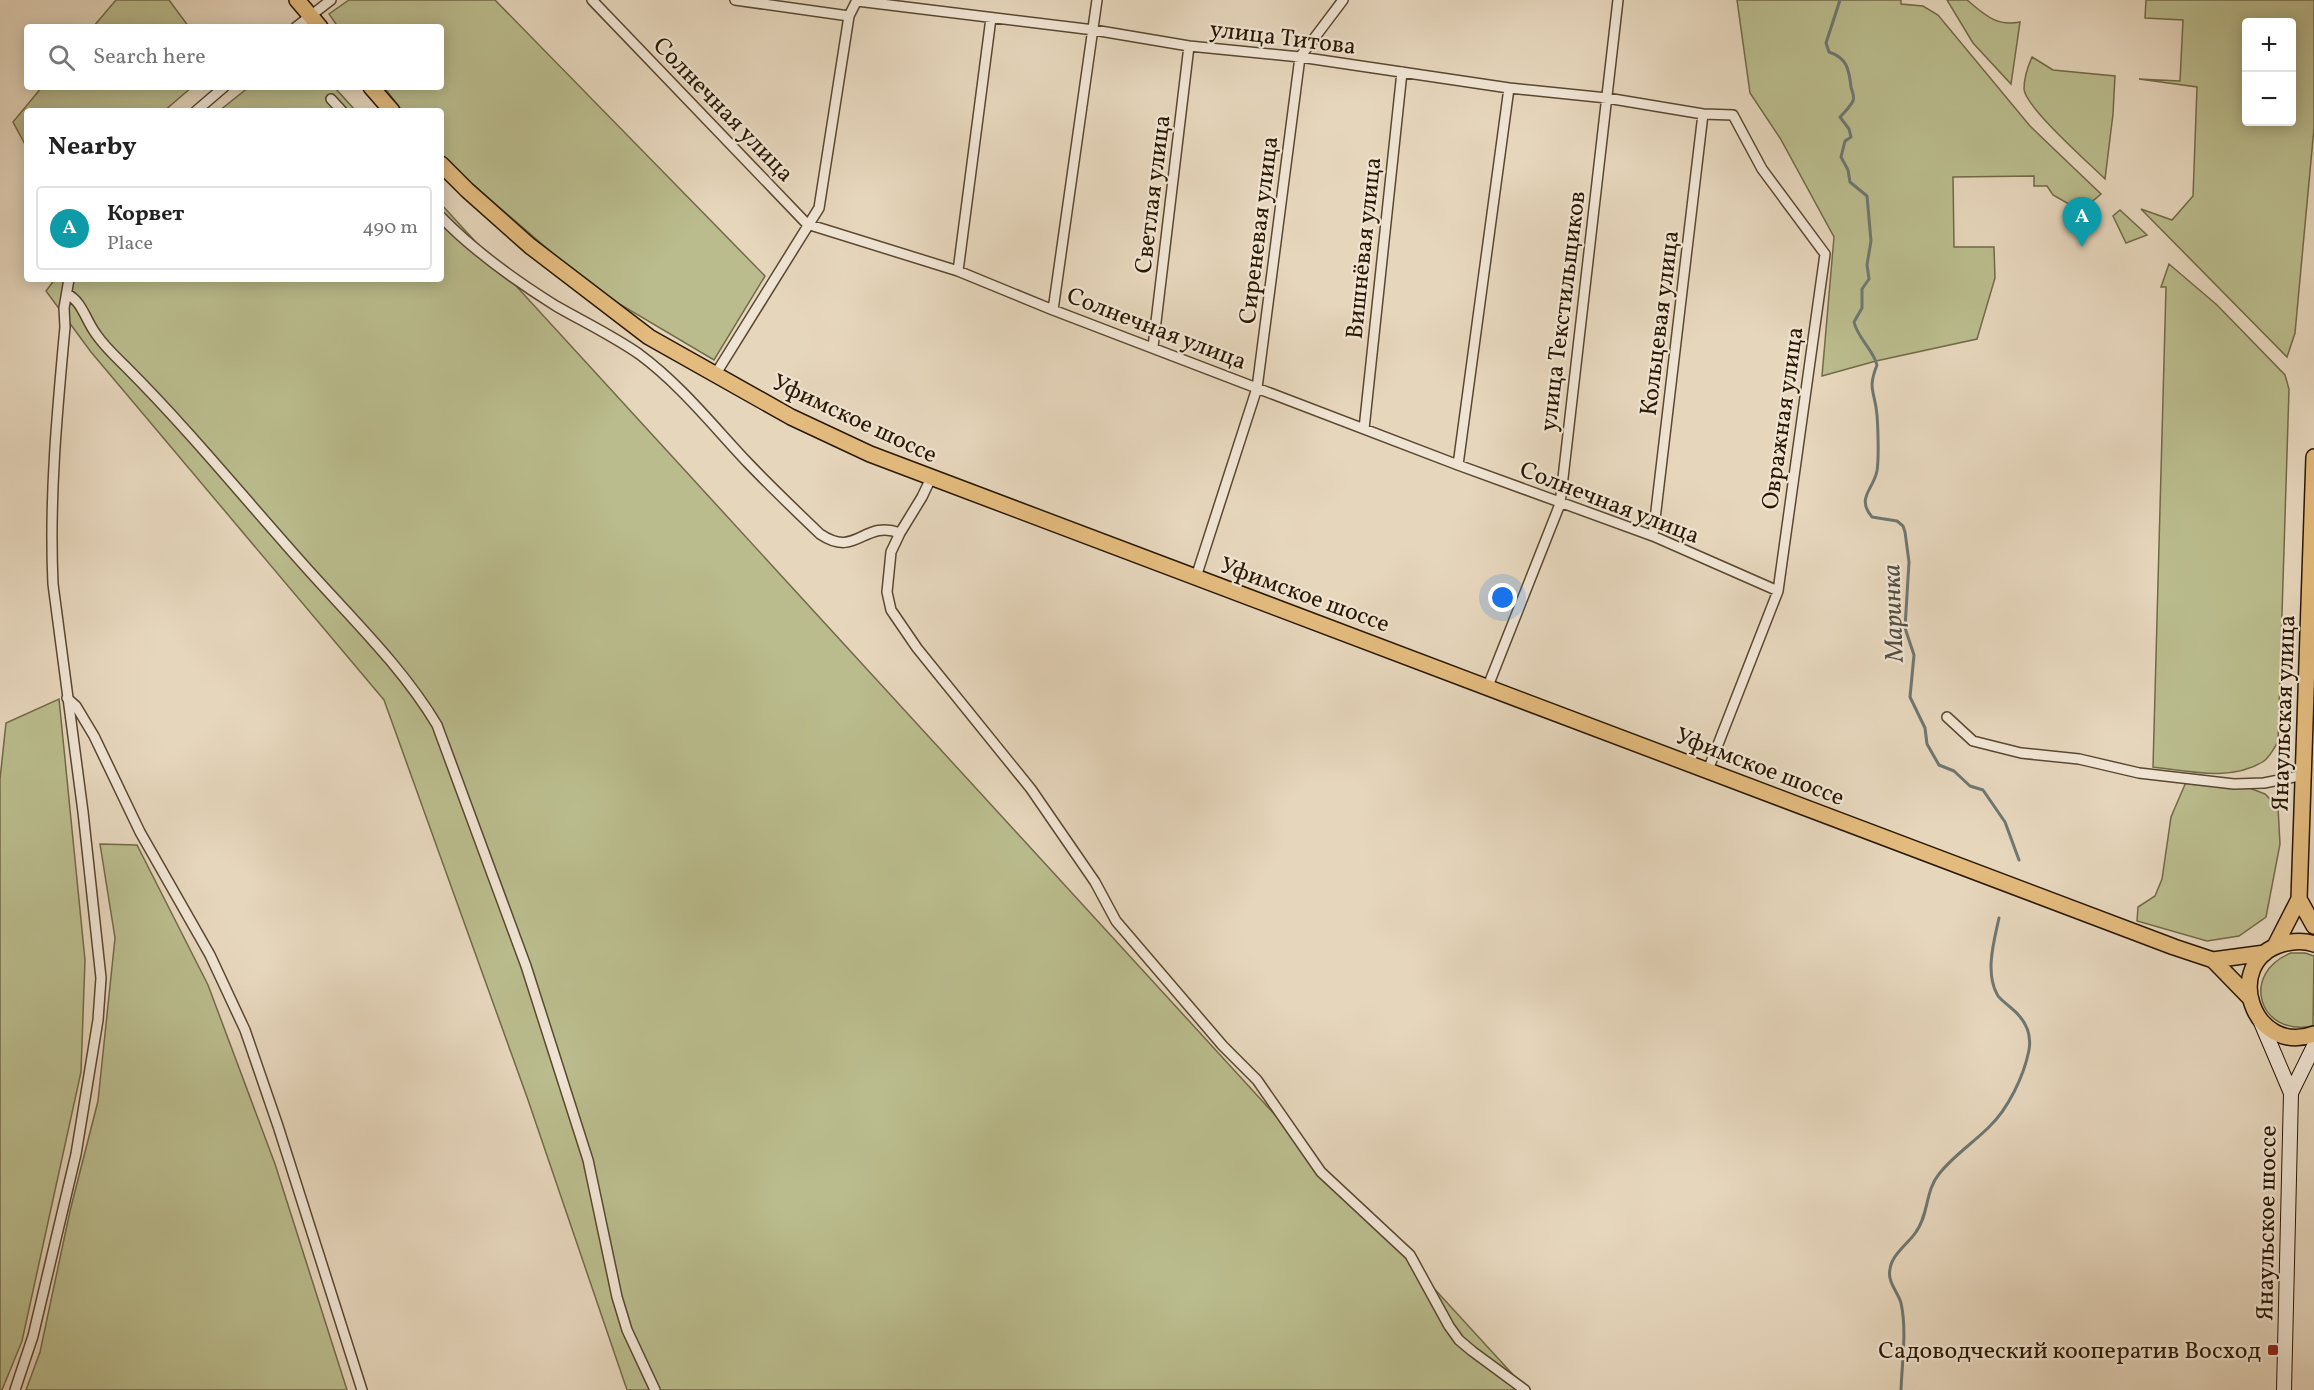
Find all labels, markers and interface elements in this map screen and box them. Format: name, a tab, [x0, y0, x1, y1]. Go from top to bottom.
street label: улица Титова	[1208, 13, 1358, 65]
map controls	[2242, 18, 2296, 126]
button: +	[2242, 18, 2296, 72]
search box	[24, 24, 444, 90]
street label: Солнечная улица	[644, 30, 801, 191]
icon: search	[45, 41, 78, 74]
text: Search here	[93, 42, 206, 73]
button: −	[2242, 72, 2296, 126]
street label: Светлая улица	[1127, 113, 1181, 276]
text: Nearby	[48, 129, 137, 165]
street label: Сиреневая улица	[1232, 134, 1288, 326]
street label: Вишнёвая улица	[1339, 155, 1391, 341]
street label: улица Текстильщиков	[1532, 189, 1596, 433]
pin: A	[2062, 198, 2102, 247]
text: Корвет	[107, 199, 184, 230]
text: A	[62, 214, 77, 242]
text: 490 m	[362, 214, 418, 242]
street label: Кольцевая улица	[1633, 229, 1689, 418]
text: Place	[107, 230, 153, 258]
street label: Солнечная улица	[1061, 280, 1251, 380]
street label: Овражная улица	[1754, 325, 1814, 512]
street label: Уфимское шоссе	[766, 367, 942, 473]
street label: Солнечная улица	[1514, 454, 1704, 554]
street label: Уфимское шоссе	[1214, 549, 1394, 642]
water label: Маринка	[1874, 563, 1914, 664]
your location	[1488, 583, 1517, 612]
street label: Янаульская улица	[2265, 614, 2305, 812]
street label: Уфимское шоссе	[1670, 720, 1849, 816]
street label: Янаульское шоссе	[2249, 1125, 2287, 1321]
place label: Садоводческий кооператив Восход	[1878, 1335, 2261, 1369]
marker: Садоводческий кооператив Восход	[2266, 1343, 2280, 1357]

